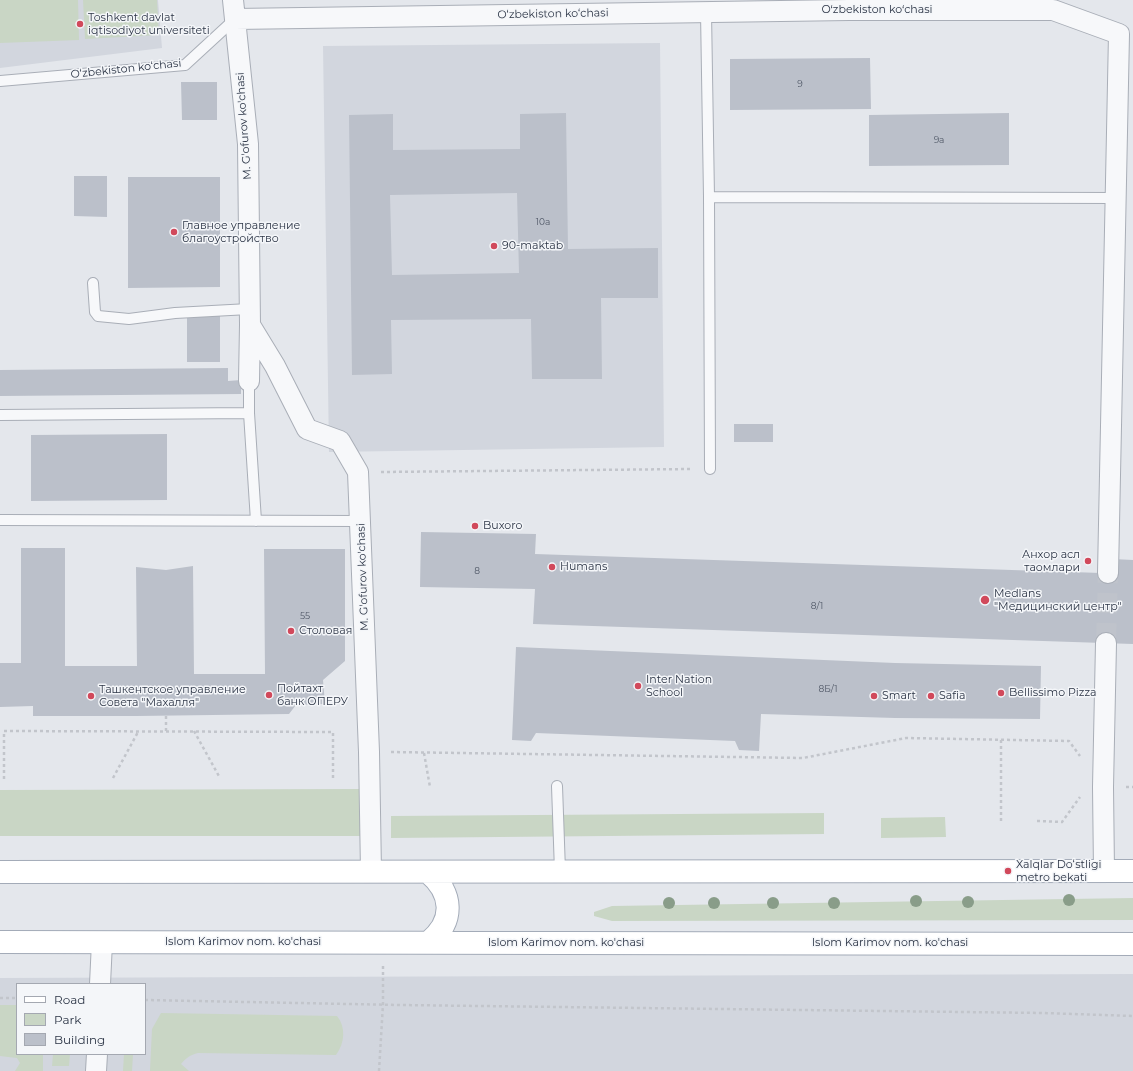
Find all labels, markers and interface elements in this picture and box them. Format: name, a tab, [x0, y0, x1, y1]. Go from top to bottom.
street label: O‘zbekiston ko‘chasi	[821, 3, 933, 17]
street label: O‘zbekiston ko‘chasi	[497, 6, 609, 22]
place label: Toshkent davlat iqtisodiyot universiteti	[88, 11, 210, 37]
marker: Toshkent davlat iqtisodiyot universiteti	[75, 19, 85, 29]
street label: O‘zbekiston ko‘chasi	[70, 57, 182, 81]
street label: M. G'ofurov ko'chasi	[234, 72, 254, 180]
house number: 9	[797, 79, 803, 89]
house number: 9а	[934, 135, 944, 145]
house number: 10a	[536, 217, 550, 227]
place label: Главное управление благоустройство	[182, 219, 300, 245]
marker: Главное управление благоустройство	[169, 227, 179, 237]
place label: 90-maktab	[502, 239, 563, 253]
marker: 90-maktab	[489, 241, 499, 251]
place label: Buxoro	[483, 519, 522, 533]
marker: Buxoro	[470, 521, 480, 531]
street label: M. G'ofurov ko'chasi	[355, 523, 371, 631]
place label: Анхор асл таомлари	[1022, 548, 1080, 574]
marker: Анхор асл таомлари	[1083, 556, 1093, 566]
place label: Humans	[560, 560, 607, 574]
marker: Humans	[547, 562, 557, 572]
house number: 8	[474, 566, 480, 576]
place label: Medlans "Медицинский центр"	[994, 587, 1122, 613]
marker: Medlans "Медицинский центр"	[979, 594, 991, 606]
house number: 8/1	[811, 601, 823, 611]
house number: 55	[300, 611, 310, 621]
place label: Столовая	[299, 624, 352, 638]
marker: Столовая	[286, 626, 296, 636]
place label: Inter Nation School	[646, 673, 712, 699]
marker: Inter Nation School	[633, 681, 643, 691]
place label: Пойтахт банк ОПЕРУ	[277, 682, 348, 708]
place label: Ташкентское управление Совета "Махалля"	[99, 683, 246, 709]
house number: 8Б/1	[819, 684, 837, 694]
place label: Bellissimo Pizza	[1009, 686, 1097, 700]
marker: Bellissimo Pizza	[996, 688, 1006, 698]
place label: Smart	[882, 689, 916, 703]
place label: Safia	[939, 689, 965, 703]
marker: Пойтахт банк ОПЕРУ	[264, 690, 274, 700]
marker: Ташкентское управление Совета "Махалля"	[86, 691, 96, 701]
marker: Smart	[869, 691, 879, 701]
marker: Safia	[926, 691, 936, 701]
place label: Xalqlar Doʻstligi metro bekati	[1016, 858, 1101, 884]
marker: Xalqlar Doʻstligi metro bekati	[1003, 866, 1013, 876]
street label: Islom Karimov nom. ko'chasi	[165, 935, 321, 949]
street label: Islom Karimov nom. ko'chasi	[488, 936, 644, 950]
street label: Islom Karimov nom. ko'chasi	[812, 936, 968, 950]
legend	[16, 983, 146, 1055]
text: Road	[54, 992, 85, 1007]
text: Park	[54, 1012, 81, 1027]
text: Building	[54, 1032, 105, 1047]

